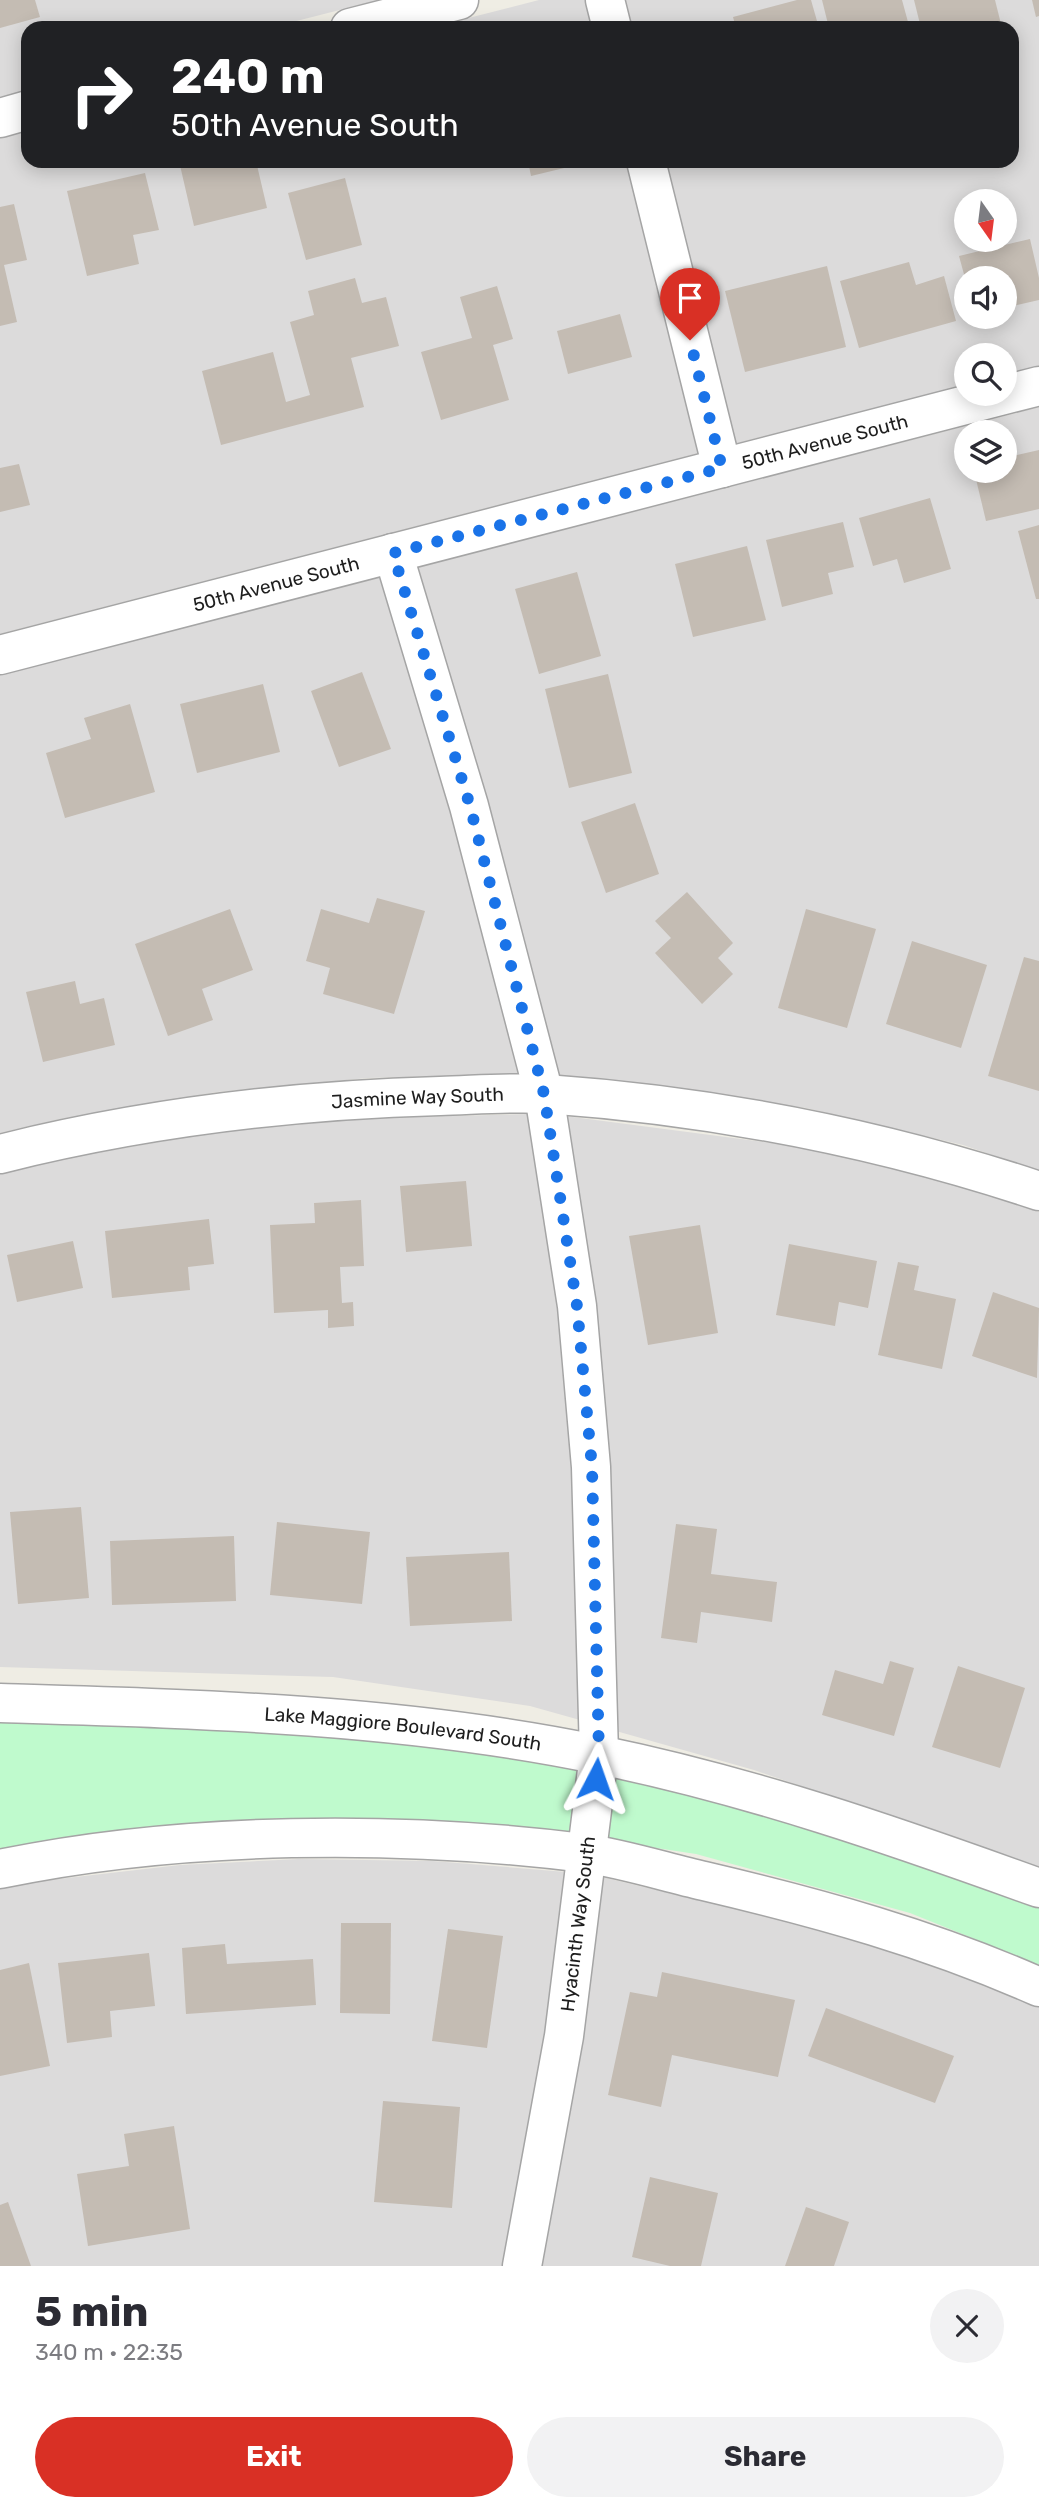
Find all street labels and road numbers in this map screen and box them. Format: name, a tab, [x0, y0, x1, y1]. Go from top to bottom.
street label: 50th Avenue South	[739, 409, 910, 474]
street label: 50th Avenue South	[190, 551, 362, 616]
street label: Jasmine Way South	[330, 1082, 504, 1113]
street label: Lake Maggiore Boulevard South	[264, 1702, 543, 1755]
street label: Hyacinth Way South	[556, 1835, 600, 2013]

